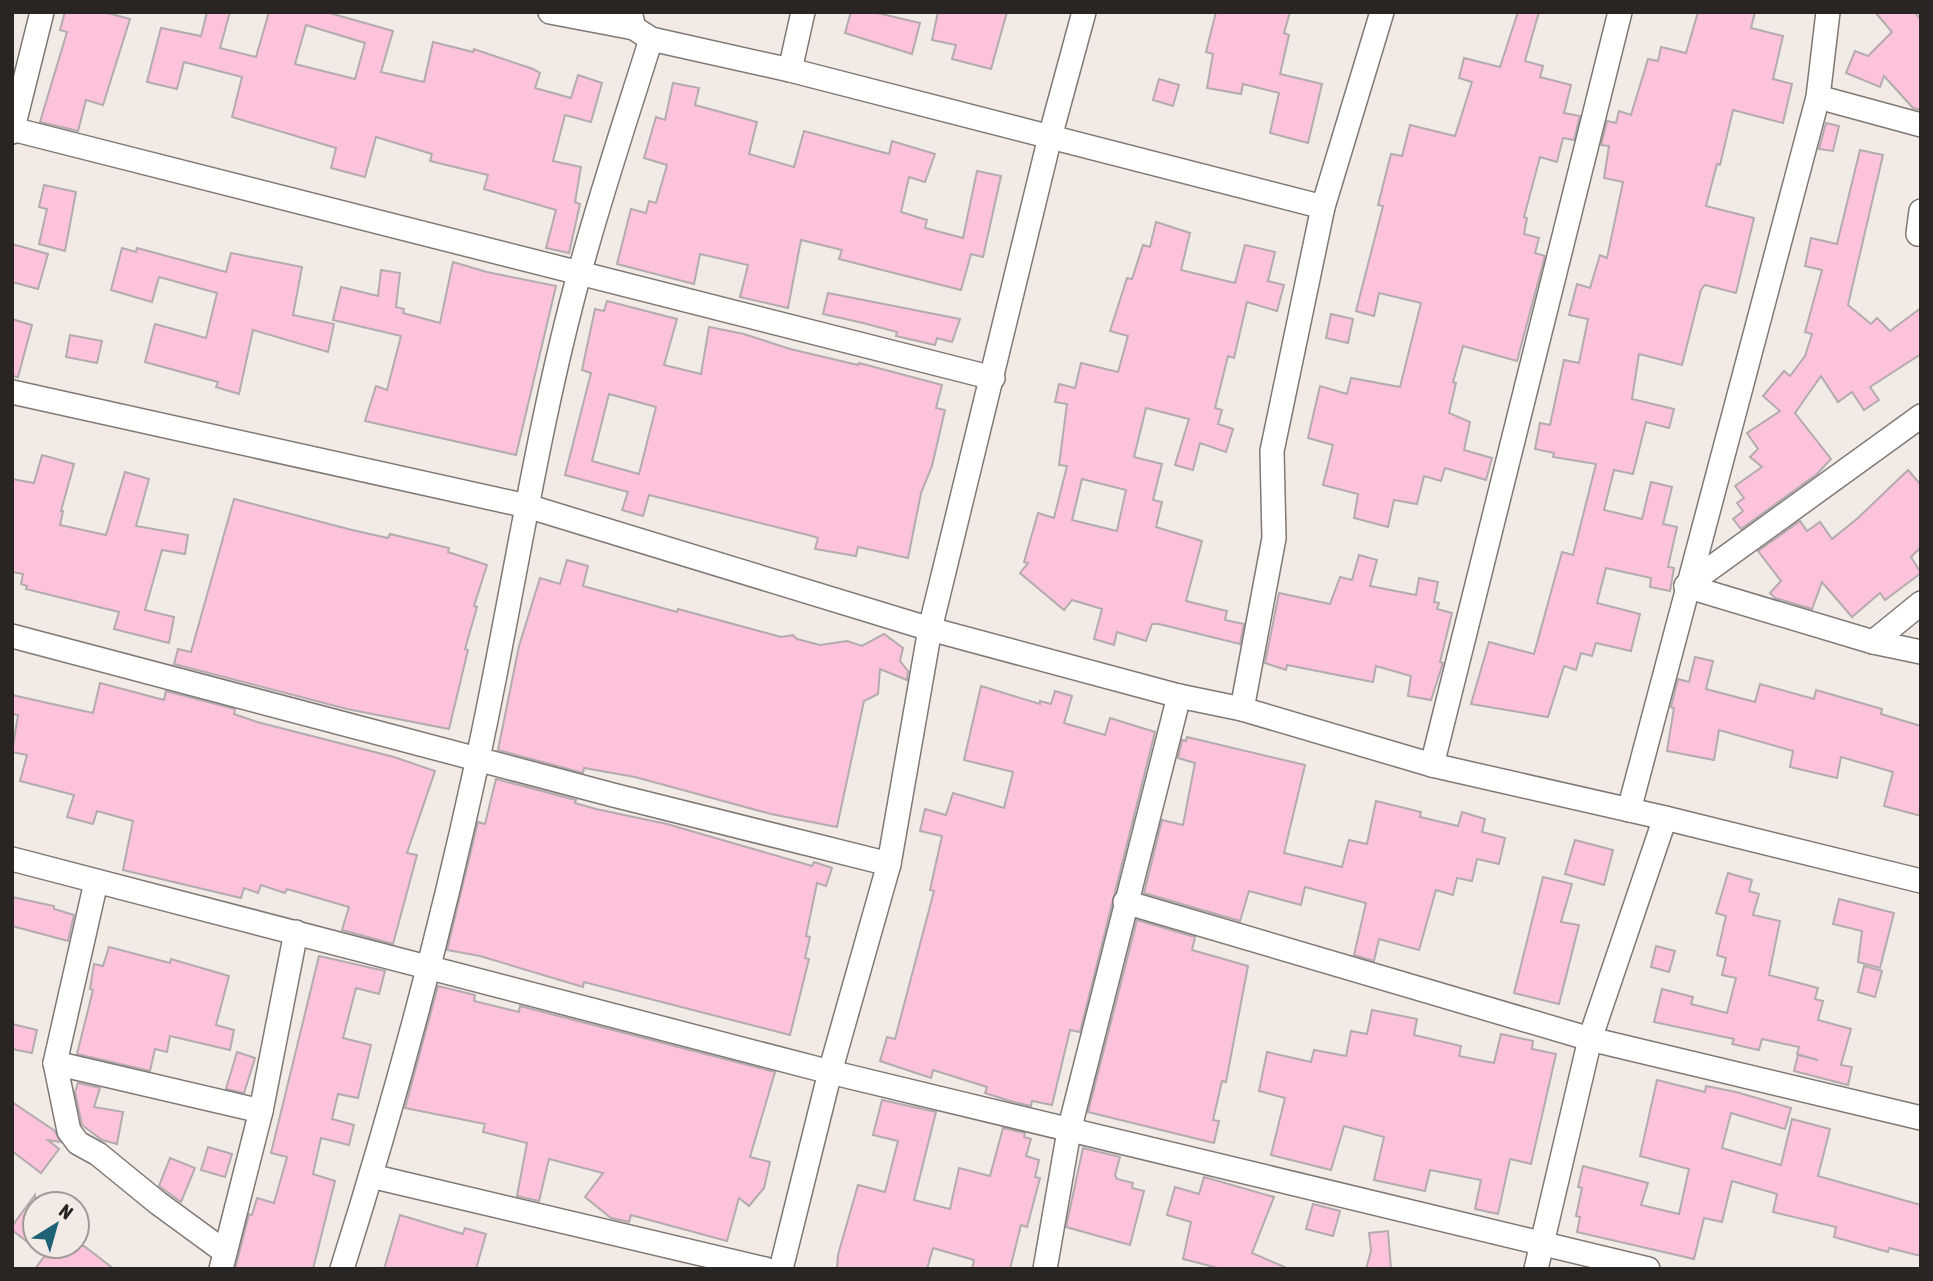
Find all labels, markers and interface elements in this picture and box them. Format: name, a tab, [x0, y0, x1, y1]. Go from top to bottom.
north arrow	[21, 1190, 91, 1260]
text: N	[55, 1199, 77, 1224]

